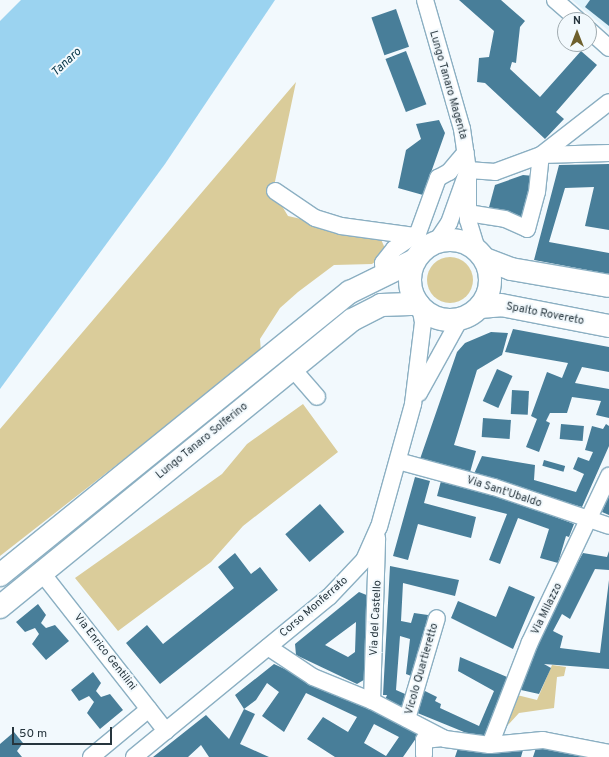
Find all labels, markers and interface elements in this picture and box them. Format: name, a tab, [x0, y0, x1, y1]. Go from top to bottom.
north arrow	[557, 12, 597, 52]
text: N	[573, 14, 581, 28]
street label: Lungo Tanaro Magenta	[426, 29, 470, 141]
water label: Tanaro	[49, 46, 85, 80]
street label: Spalto Rovereto	[505, 300, 585, 328]
street label: Lungo Tanaro Solferino	[153, 400, 251, 482]
street label: Via Sant'Ubaldo	[465, 474, 543, 510]
street label: Corso Monferrato	[277, 574, 351, 640]
street label: Via del Castello	[367, 580, 385, 656]
street label: Via Milazzo	[529, 581, 565, 637]
street label: Via Enrico Gentilini	[71, 611, 139, 693]
street label: Vicolo Quartieretto	[403, 622, 441, 716]
scale bar	[14, 719, 114, 745]
text: 50 m	[19, 726, 47, 742]

